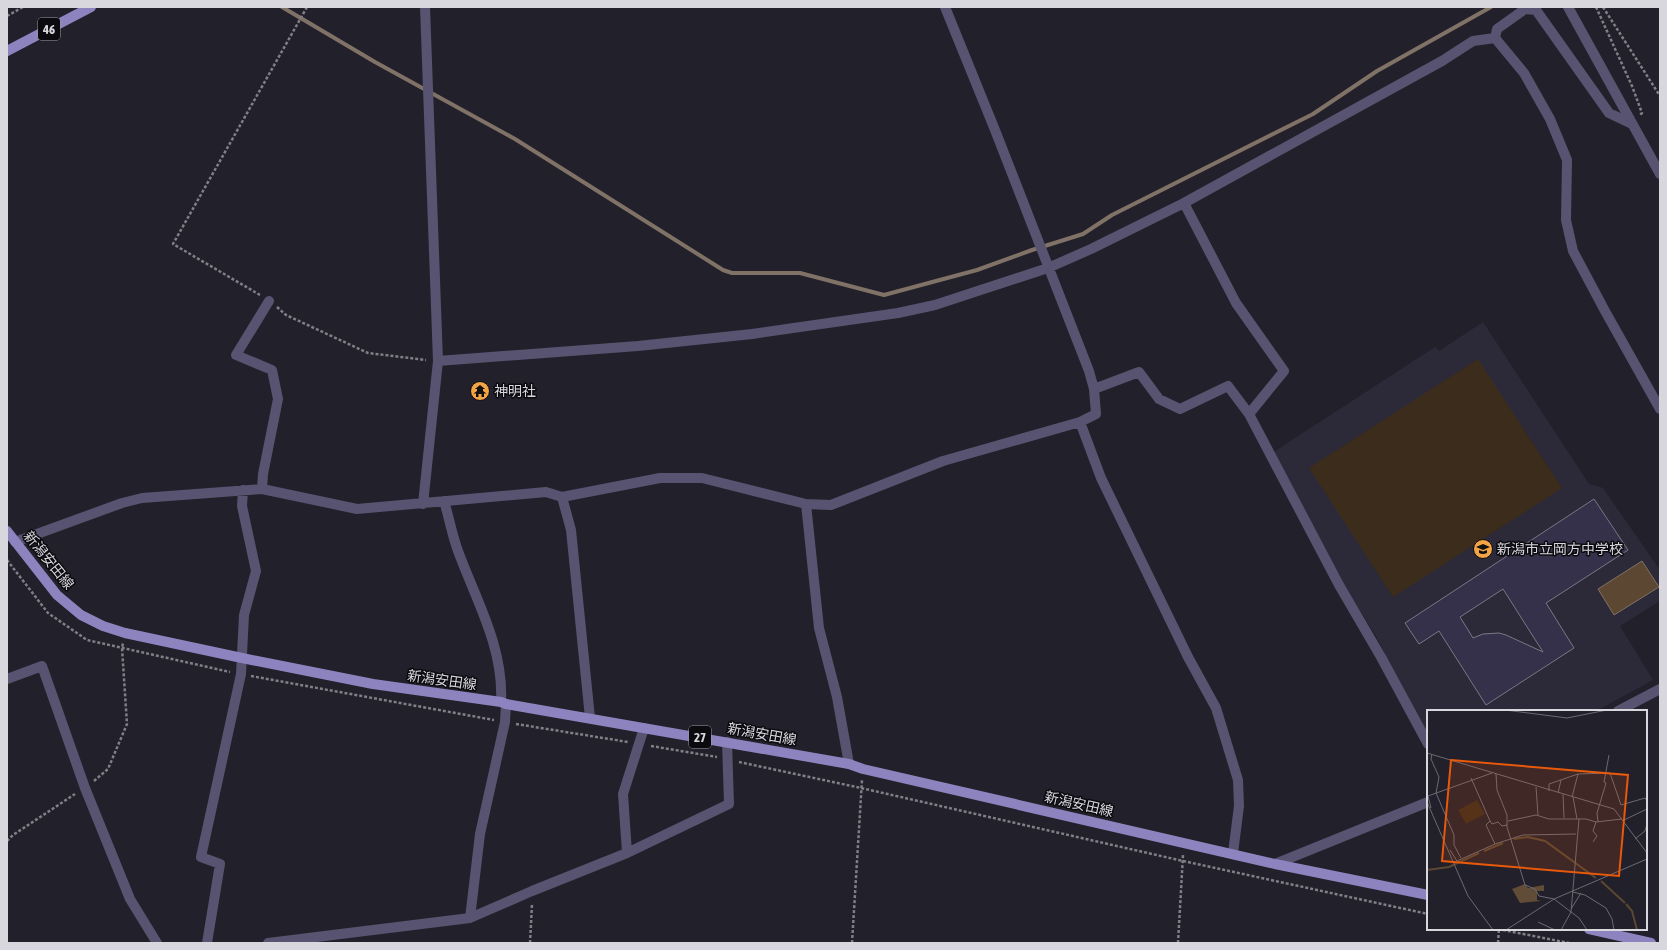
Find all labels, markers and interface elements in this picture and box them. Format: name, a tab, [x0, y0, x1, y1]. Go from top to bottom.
road number: 46	[38, 18, 60, 40]
temple icon: 神明社	[469, 380, 491, 402]
place label: 神明社	[494, 383, 536, 399]
street label: 新潟安田線	[21, 528, 77, 592]
school or university icon: 新潟市立岡方中学校	[1472, 538, 1494, 560]
place label: 新潟市立岡方中学校	[1497, 541, 1623, 557]
street label: 新潟安田線	[406, 667, 478, 693]
inset map	[1427, 710, 1647, 930]
street label: 新潟安田線	[726, 720, 798, 748]
road number: 27	[689, 726, 711, 748]
street label: 新潟安田線	[1043, 788, 1115, 820]

